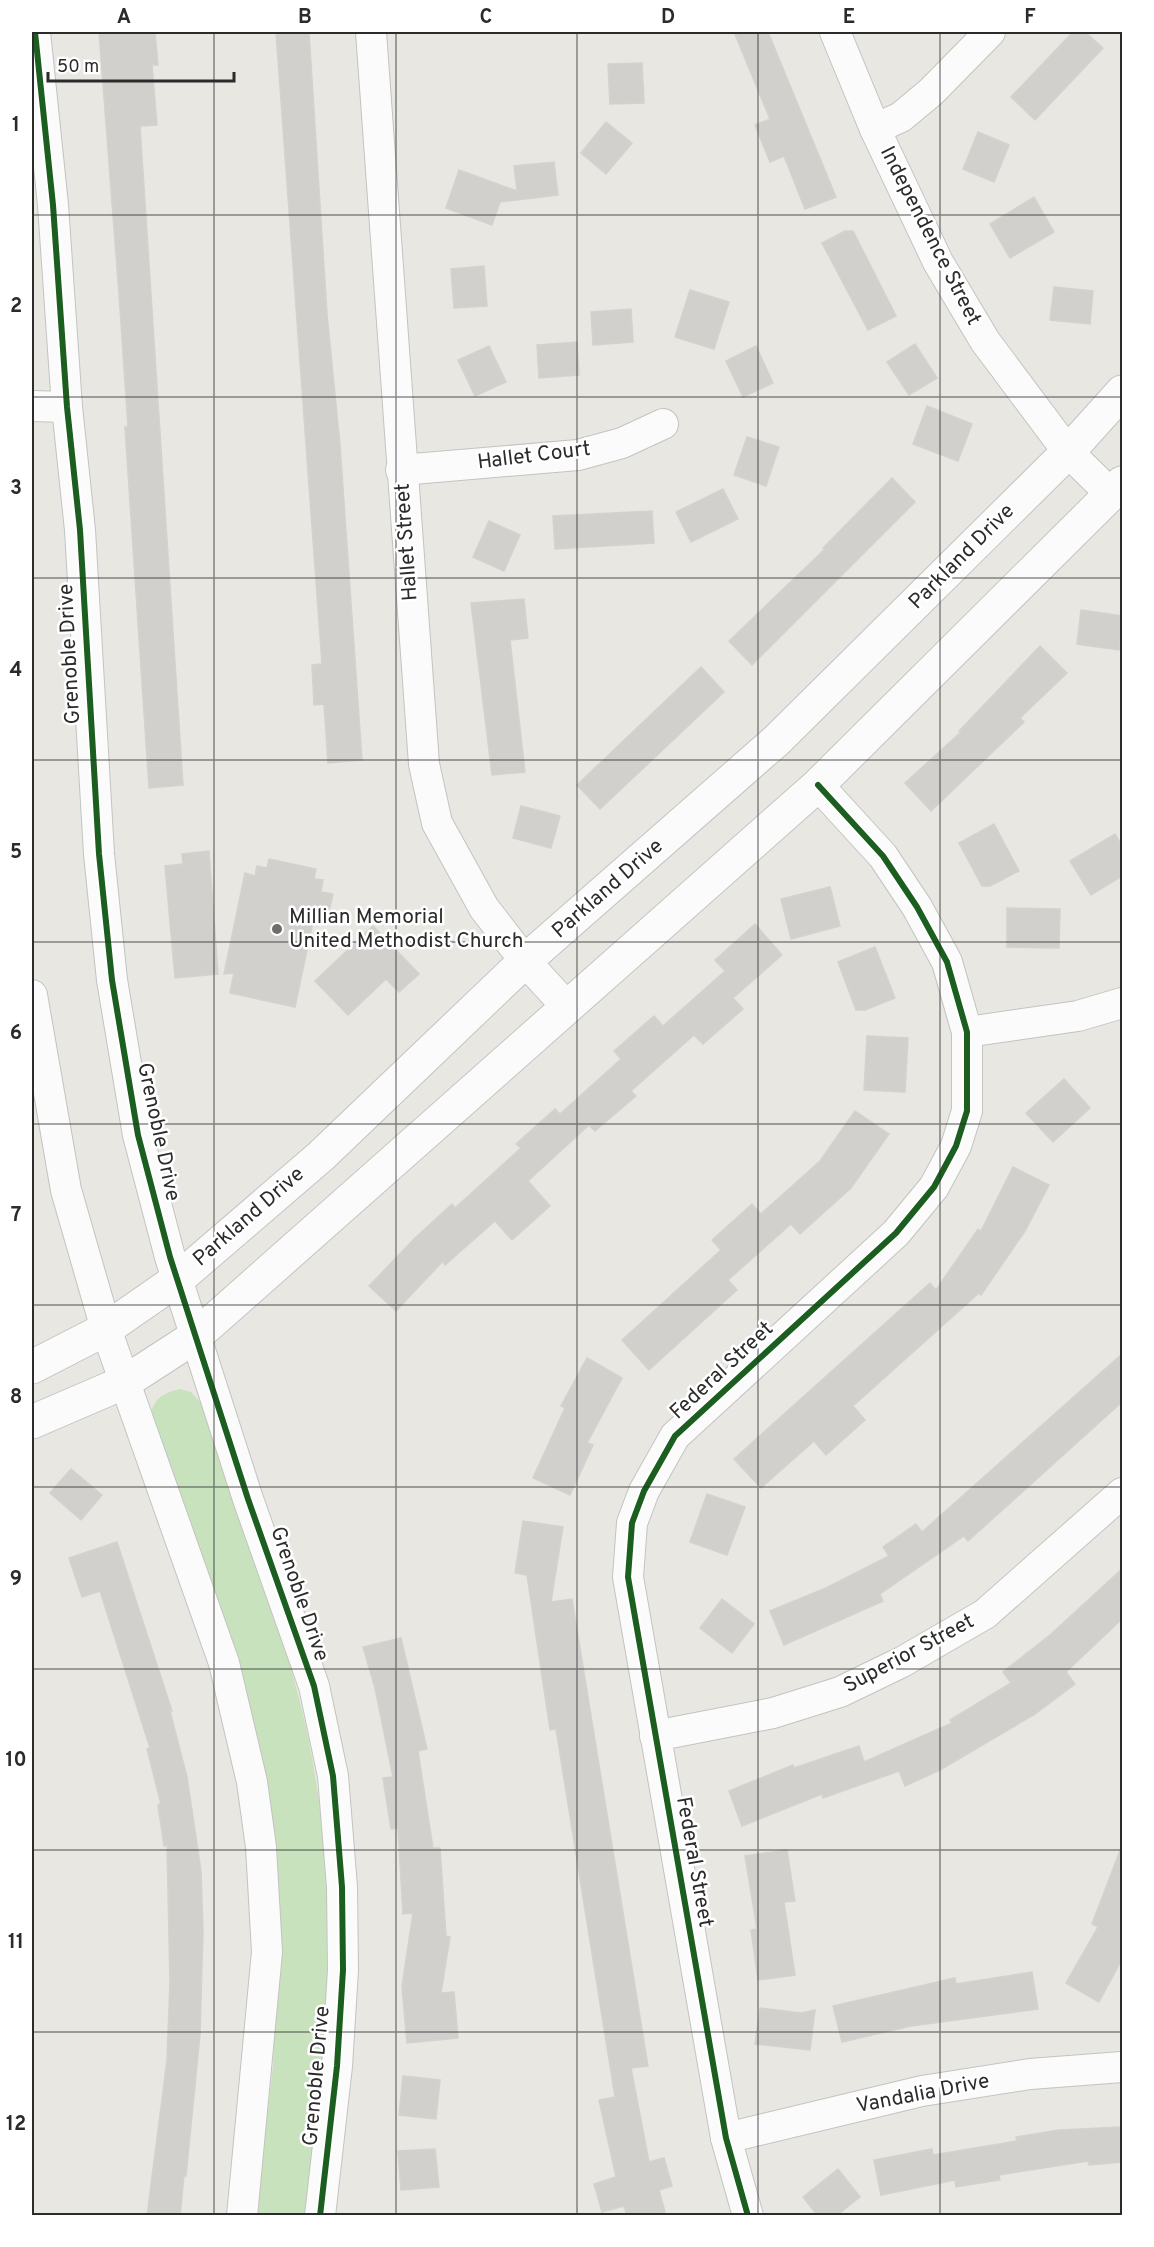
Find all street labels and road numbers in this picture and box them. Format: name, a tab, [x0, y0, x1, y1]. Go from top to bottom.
street label: Independence Street	[873, 142, 987, 330]
street label: Hallet Court	[476, 436, 592, 476]
street label: Hallet Street	[389, 482, 425, 602]
street label: Parkland Drive	[903, 498, 1021, 616]
street label: Grenoble Drive	[53, 583, 87, 725]
street label: Parkland Drive	[547, 833, 669, 945]
street label: Grenoble Drive	[130, 1060, 186, 1204]
street label: Parkland Drive	[188, 1161, 310, 1273]
street label: Federal Street	[664, 1316, 780, 1426]
street label: Grenoble Drive	[263, 1523, 335, 1665]
street label: Superior Street	[839, 1608, 979, 1700]
street label: Federal Street	[669, 1795, 719, 1929]
street label: Grenoble Drive	[297, 2005, 337, 2147]
street label: Vandalia Drive	[854, 2068, 992, 2120]

